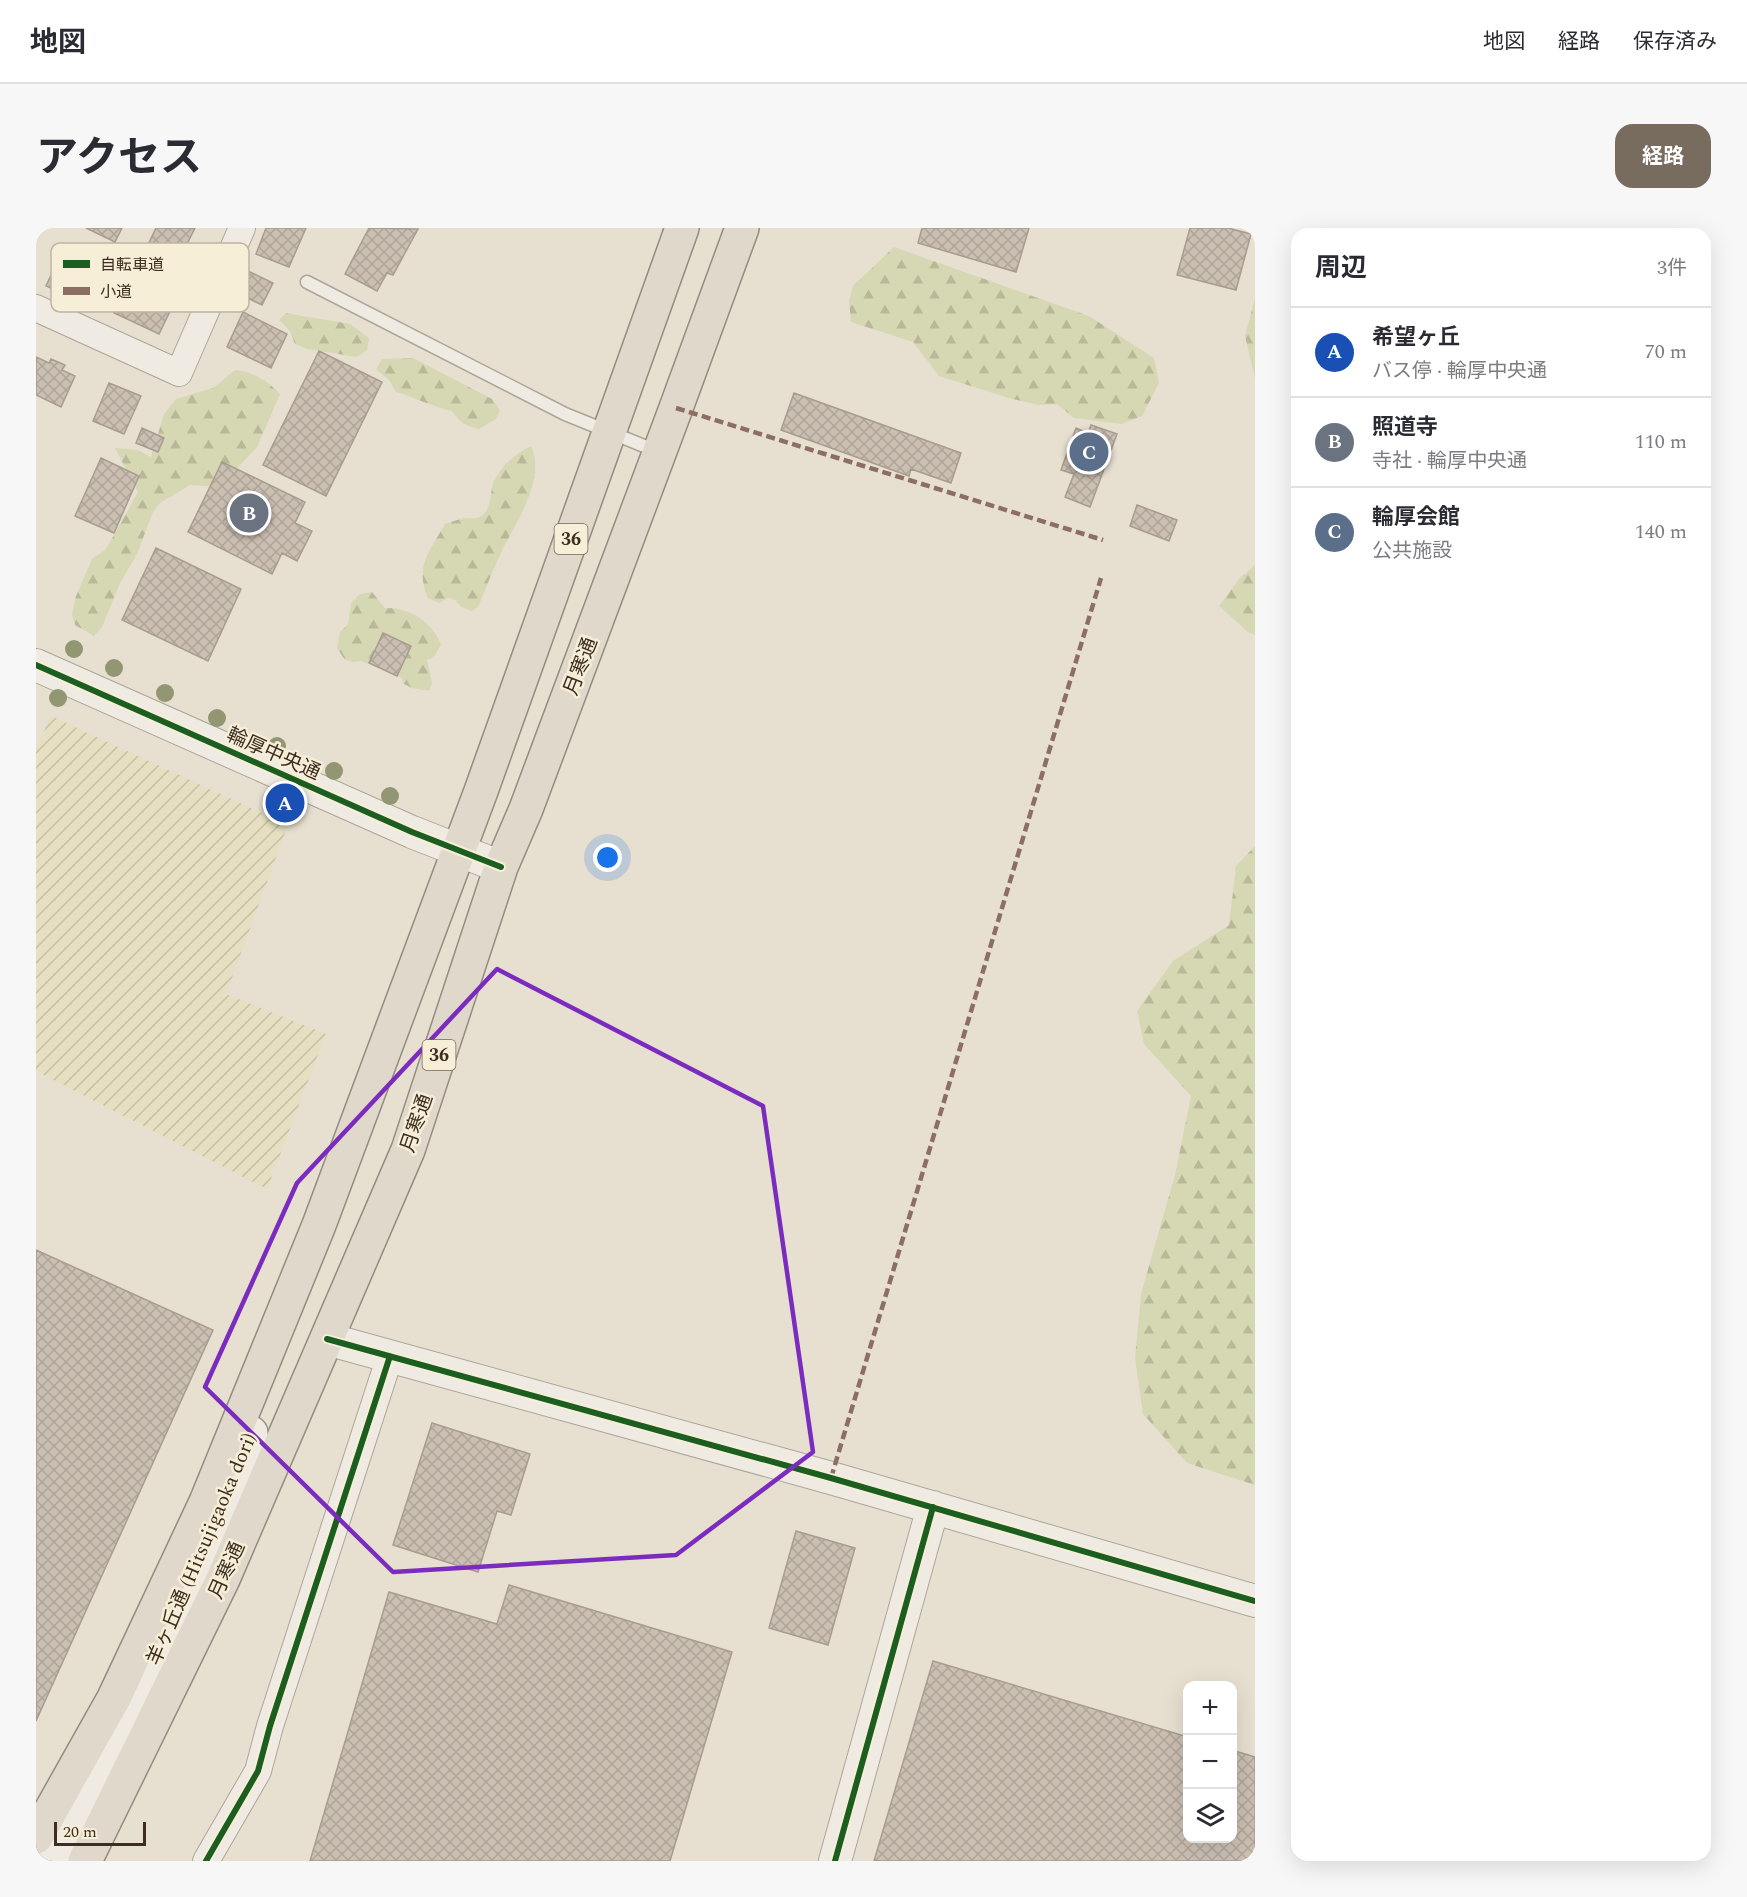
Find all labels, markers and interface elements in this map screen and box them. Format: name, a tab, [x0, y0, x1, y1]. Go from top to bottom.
text: 地図	[30, 21, 86, 64]
text: 地図	[1483, 26, 1525, 58]
text: 経路	[1558, 26, 1600, 58]
text: 保存済み	[1633, 26, 1717, 58]
button: 経路	[1615, 124, 1711, 188]
text: アクセス	[36, 127, 202, 190]
legend	[51, 243, 249, 312]
text: 周辺	[1315, 248, 1367, 288]
text: 自転車道	[100, 253, 164, 277]
text: 3件	[1657, 253, 1687, 283]
text: 小道	[100, 280, 132, 304]
text: 希望ヶ丘	[1372, 321, 1460, 354]
text: A	[1327, 337, 1342, 367]
text: 70 m	[1645, 337, 1687, 367]
text: バス停 · 輪厚中央通	[1372, 356, 1547, 386]
text: 照道寺	[1372, 411, 1438, 444]
text: B	[1327, 427, 1342, 457]
text: 110 m	[1635, 427, 1687, 457]
pin: C	[1070, 430, 1108, 474]
text: 寺社 · 輪厚中央通	[1372, 446, 1527, 476]
pin: B	[230, 490, 268, 536]
text: 輪厚会館	[1372, 501, 1460, 534]
text: C	[1327, 517, 1342, 547]
text: 140 m	[1635, 517, 1687, 547]
road number: 36	[554, 524, 588, 554]
text: 公共施設	[1372, 536, 1452, 566]
street label: 月寒通	[556, 633, 606, 700]
street label: 輪厚中央通	[222, 720, 325, 788]
pin: A	[266, 780, 304, 826]
your location	[593, 843, 622, 872]
road number: 36	[422, 1040, 456, 1070]
street label: 月寒通	[393, 1090, 441, 1157]
street label: 羊ヶ丘通 (Hitsujigaoka dori)	[139, 1428, 265, 1670]
street label: 月寒通	[201, 1537, 253, 1604]
map controls	[1183, 1681, 1237, 1843]
button: +	[1183, 1681, 1237, 1735]
button: −	[1183, 1735, 1237, 1789]
button: layers	[1183, 1789, 1237, 1843]
scale bar	[54, 1819, 146, 1846]
text: 20 m	[63, 1820, 97, 1844]

